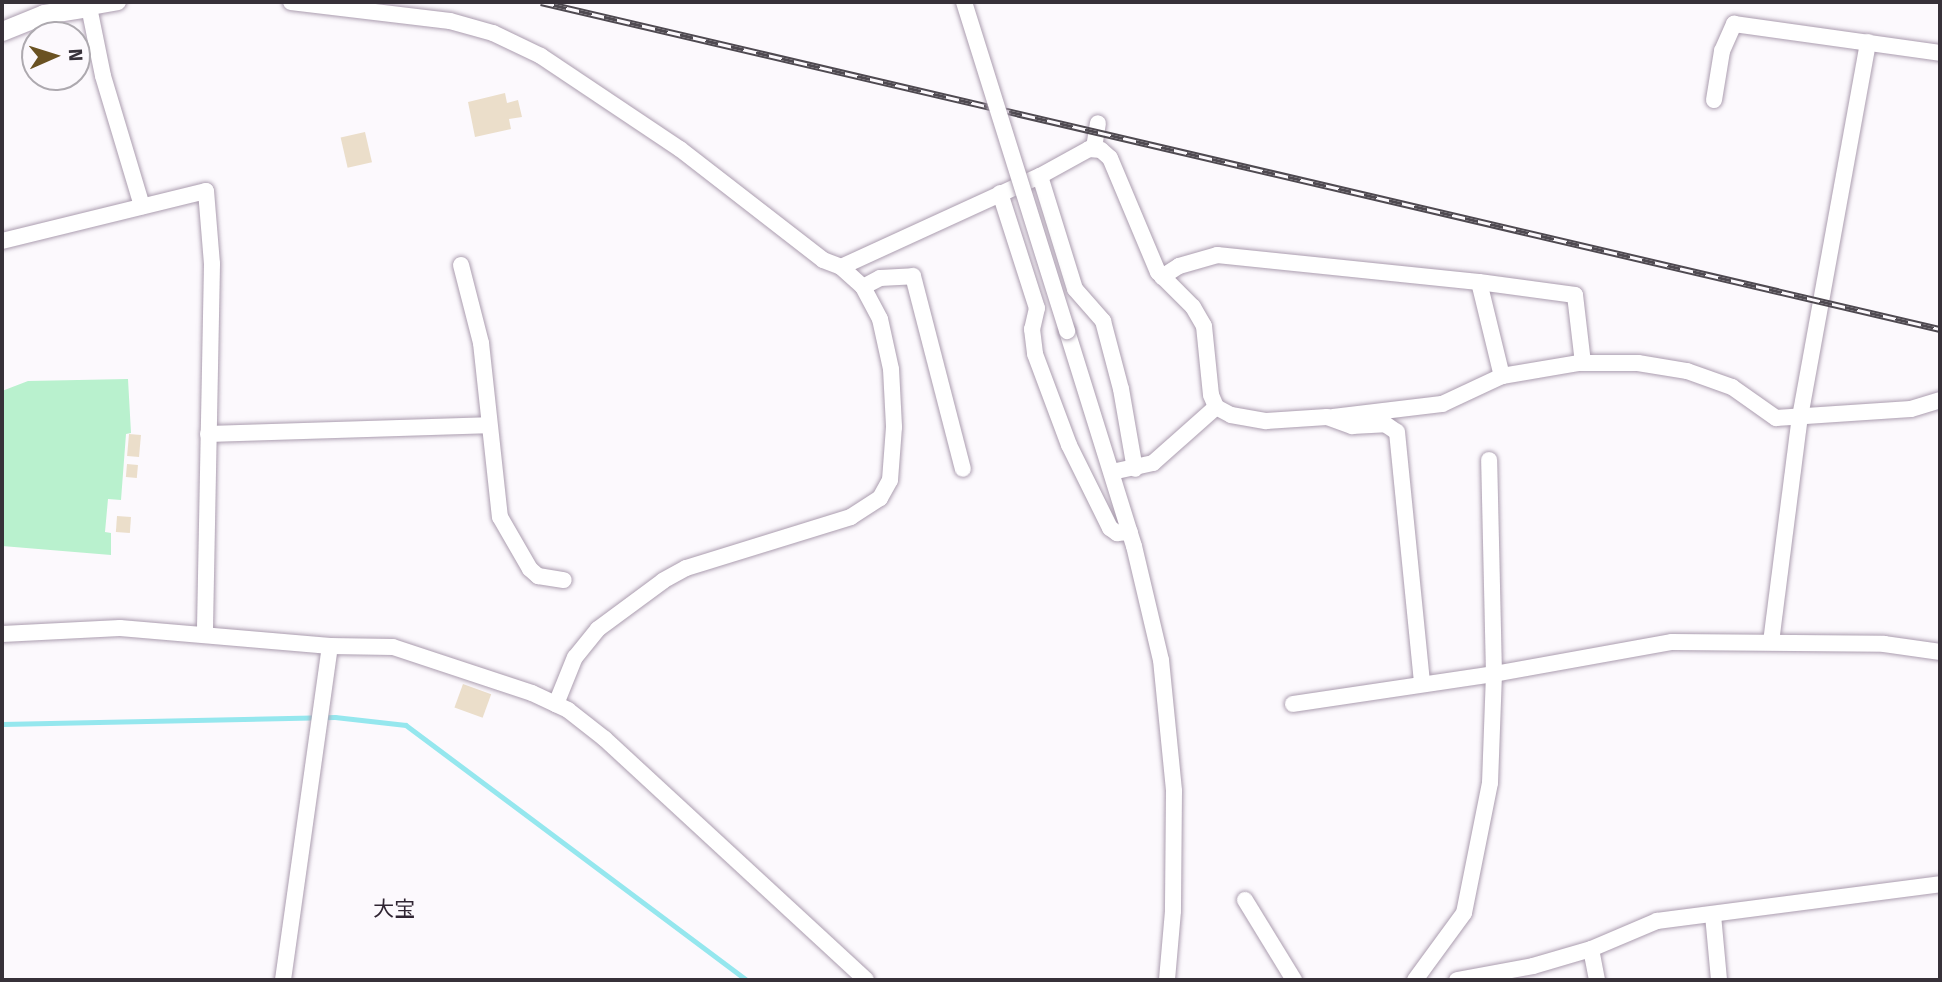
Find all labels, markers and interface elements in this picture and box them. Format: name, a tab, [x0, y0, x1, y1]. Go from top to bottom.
north arrow	[21, 21, 91, 91]
text: N	[64, 48, 87, 62]
district label: 大宝	[373, 896, 415, 922]

